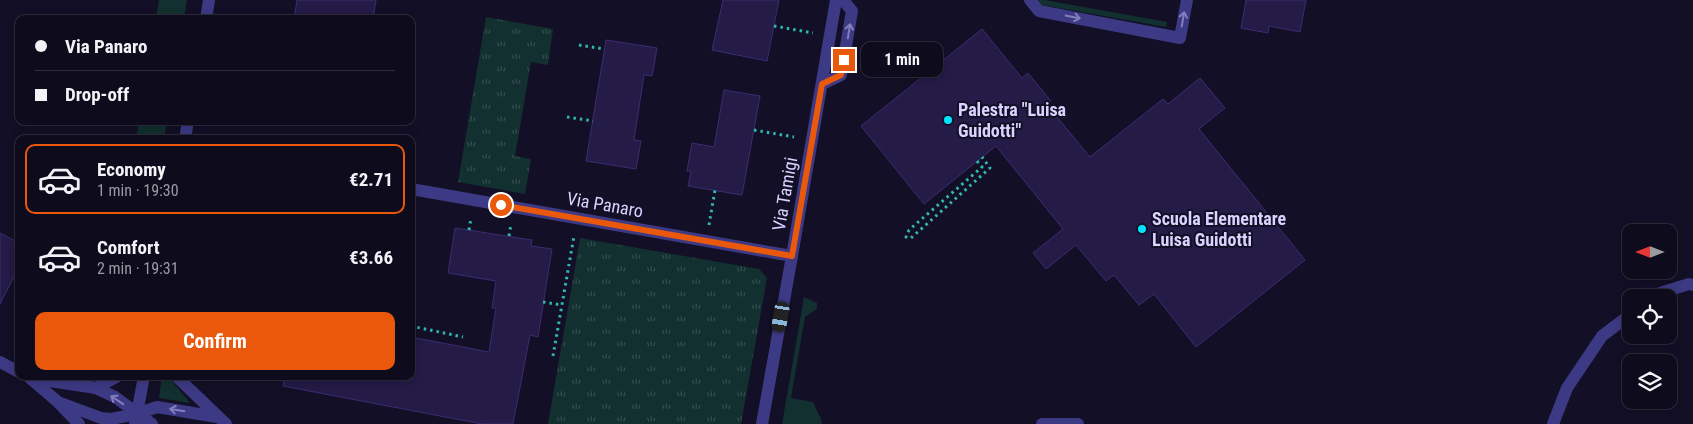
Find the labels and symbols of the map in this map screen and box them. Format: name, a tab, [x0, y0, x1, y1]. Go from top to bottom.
one-way arrow	[1179, 11, 1189, 27]
one-way arrow	[1065, 13, 1081, 23]
one-way arrow	[844, 23, 854, 39]
callout: 1 min	[862, 42, 944, 78]
route end	[833, 49, 855, 71]
place label: Palestra "Luisa Guidotti"	[958, 99, 1066, 141]
marker: Palestra "Luisa Guidotti"	[942, 114, 954, 126]
street label: Via Tamigi	[768, 155, 801, 232]
street label: Via Panaro	[565, 187, 645, 222]
route start	[490, 194, 512, 216]
place label: Scuola Elementare Luisa Guidotti	[1152, 208, 1287, 250]
marker: Scuola Elementare Luisa Guidotti	[1136, 223, 1148, 235]
north arrow	[1622, 224, 1678, 279]
car	[771, 301, 790, 333]
one-way arrow	[110, 395, 124, 405]
one-way arrow	[169, 405, 185, 415]

